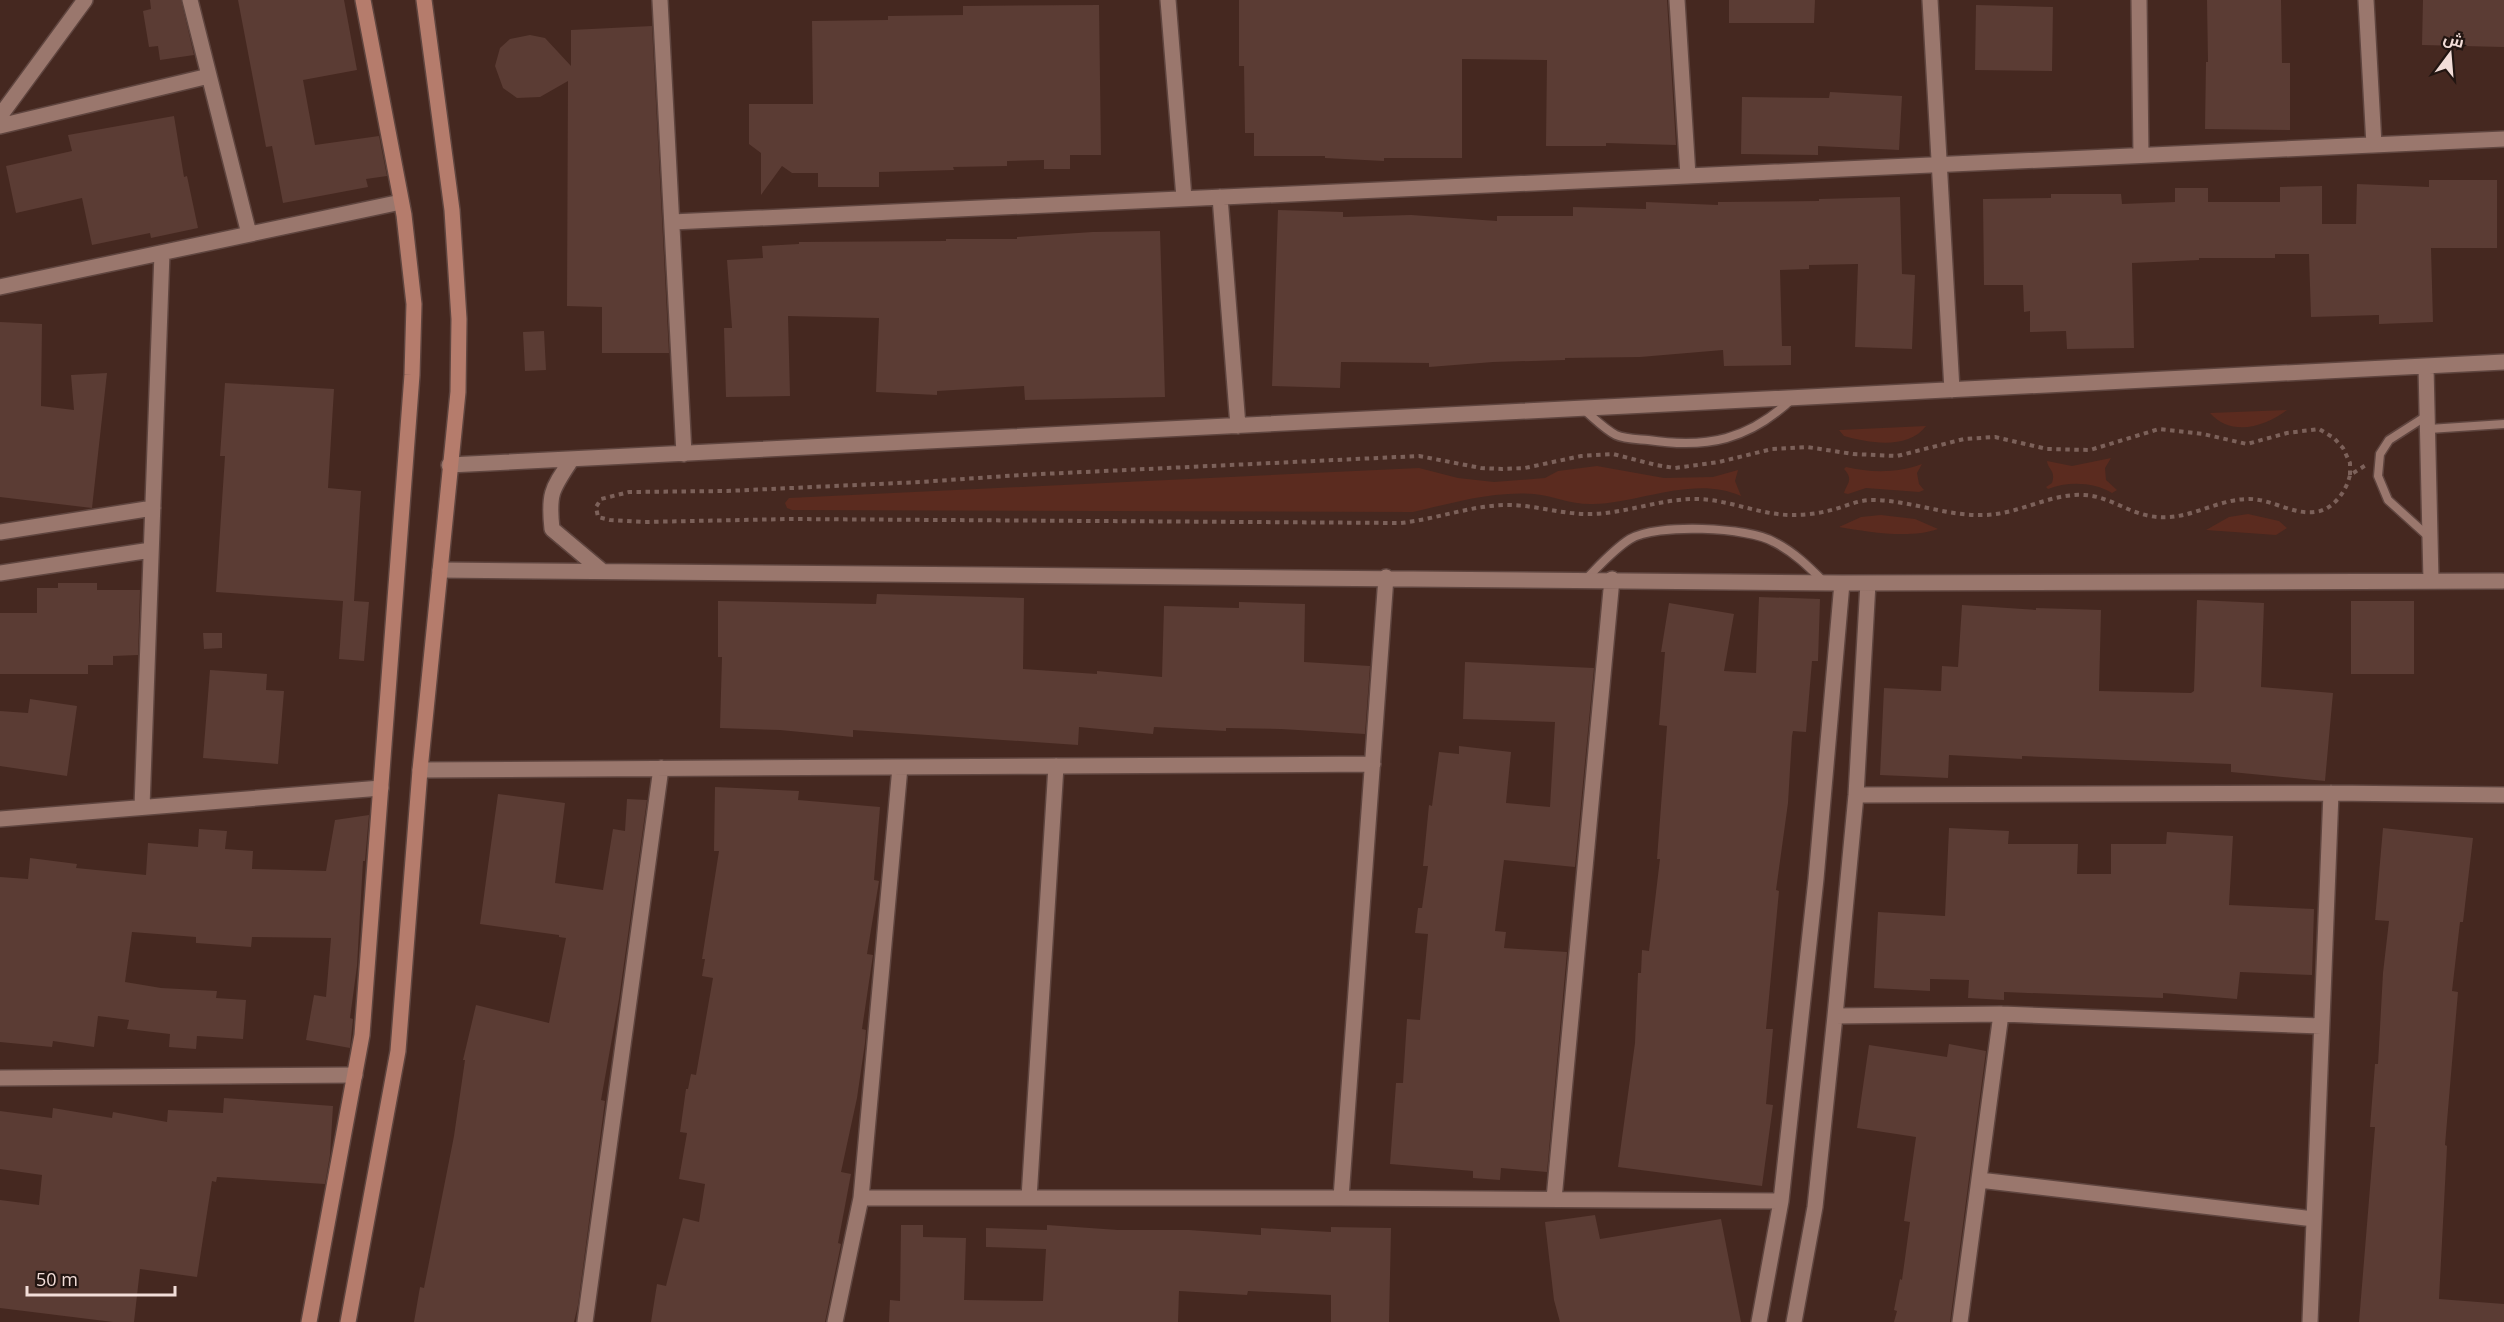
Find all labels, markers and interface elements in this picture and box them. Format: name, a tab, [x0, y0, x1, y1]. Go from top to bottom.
north arrow	[2420, 24, 2480, 84]
text: ش	[2441, 26, 2467, 53]
scale bar	[27, 1259, 176, 1297]
text: 50 m	[36, 1267, 78, 1291]

